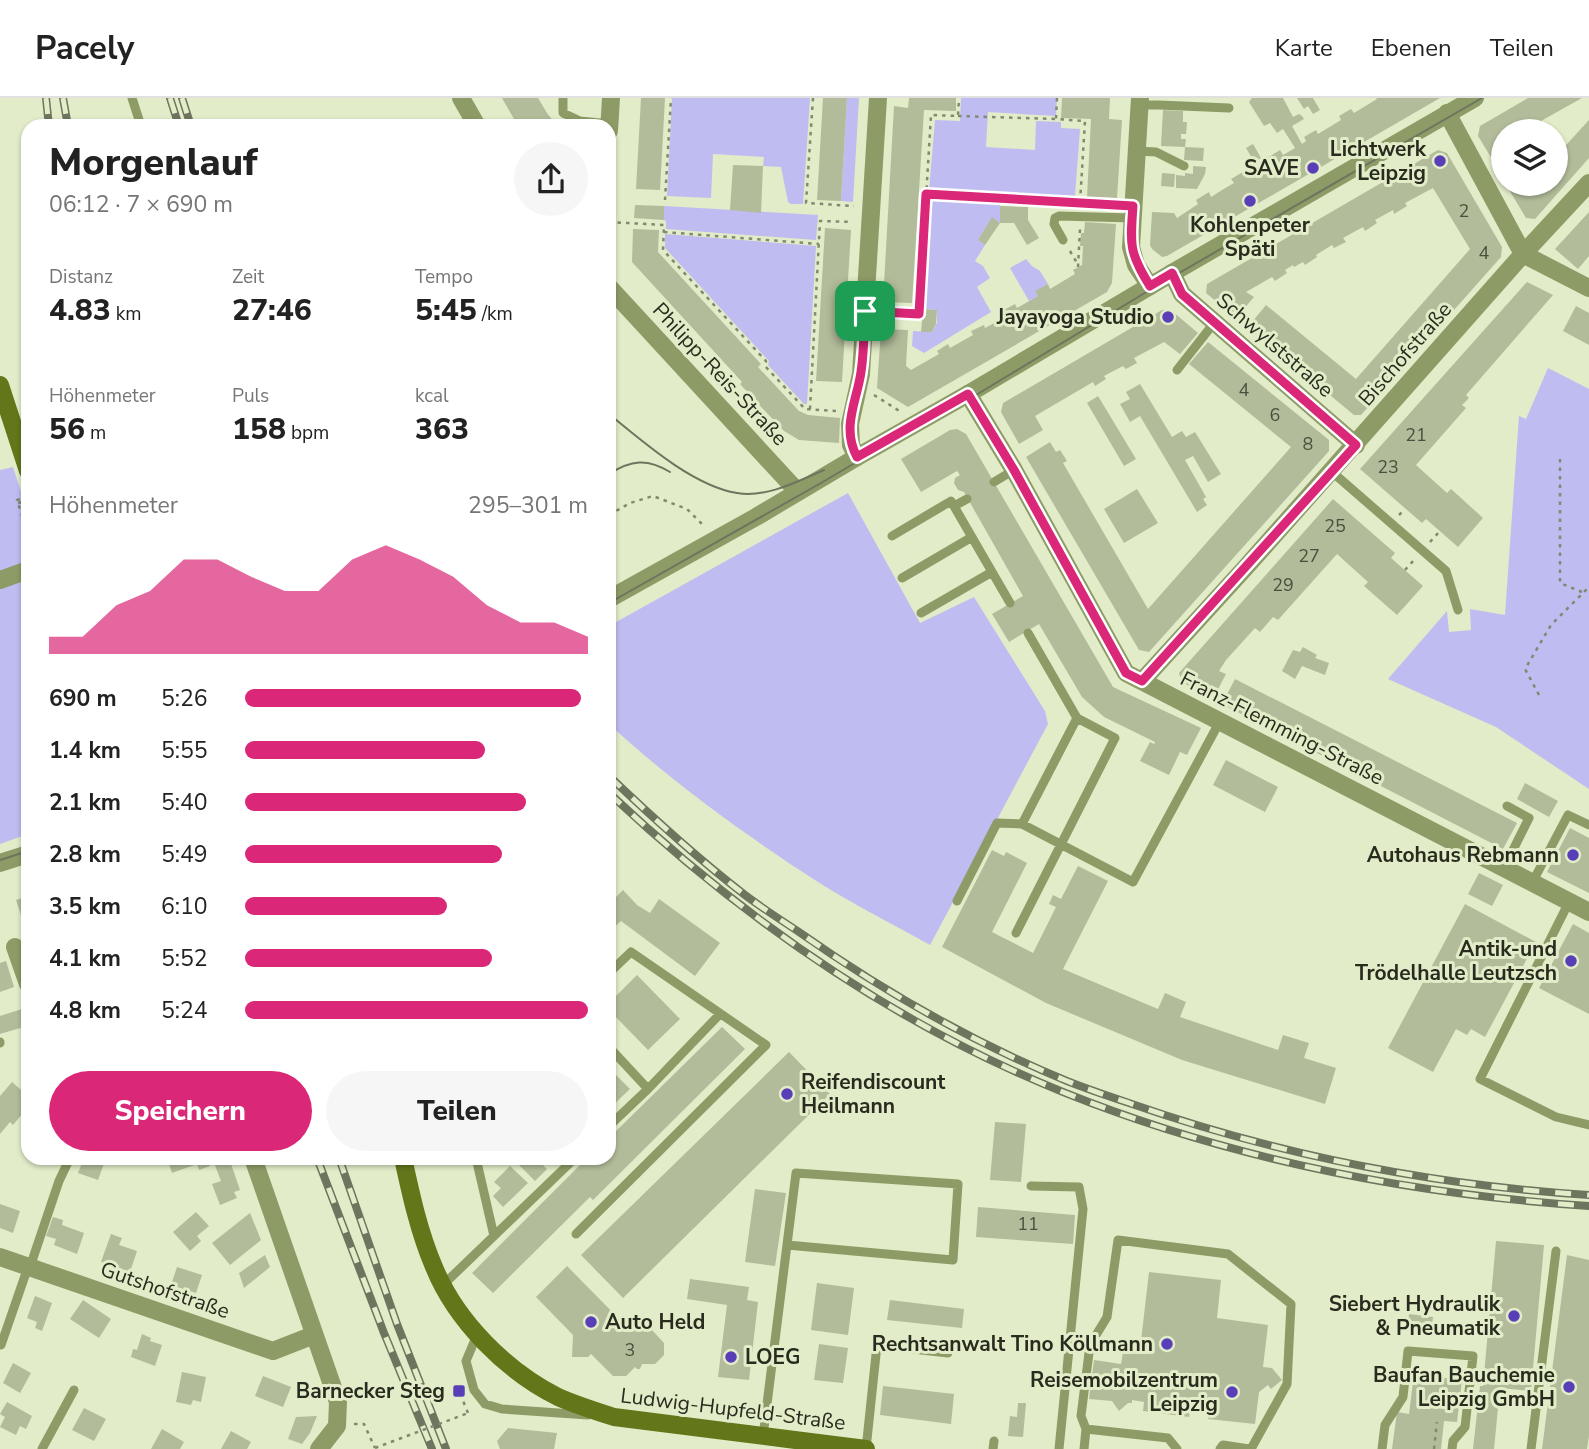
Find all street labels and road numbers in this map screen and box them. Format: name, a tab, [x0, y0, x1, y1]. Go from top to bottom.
street label: Schwylststraße	[1210, 286, 1340, 404]
street label: Philipp-Reis-Straße	[646, 296, 794, 452]
street label: Bischofstraße	[1352, 296, 1458, 412]
street label: Franz-Flemming-Straße	[1176, 665, 1388, 791]
street label: Gutshofstraße	[97, 1255, 233, 1325]
street label: Ludwig-Hupfeld-Straße	[619, 1381, 847, 1437]

